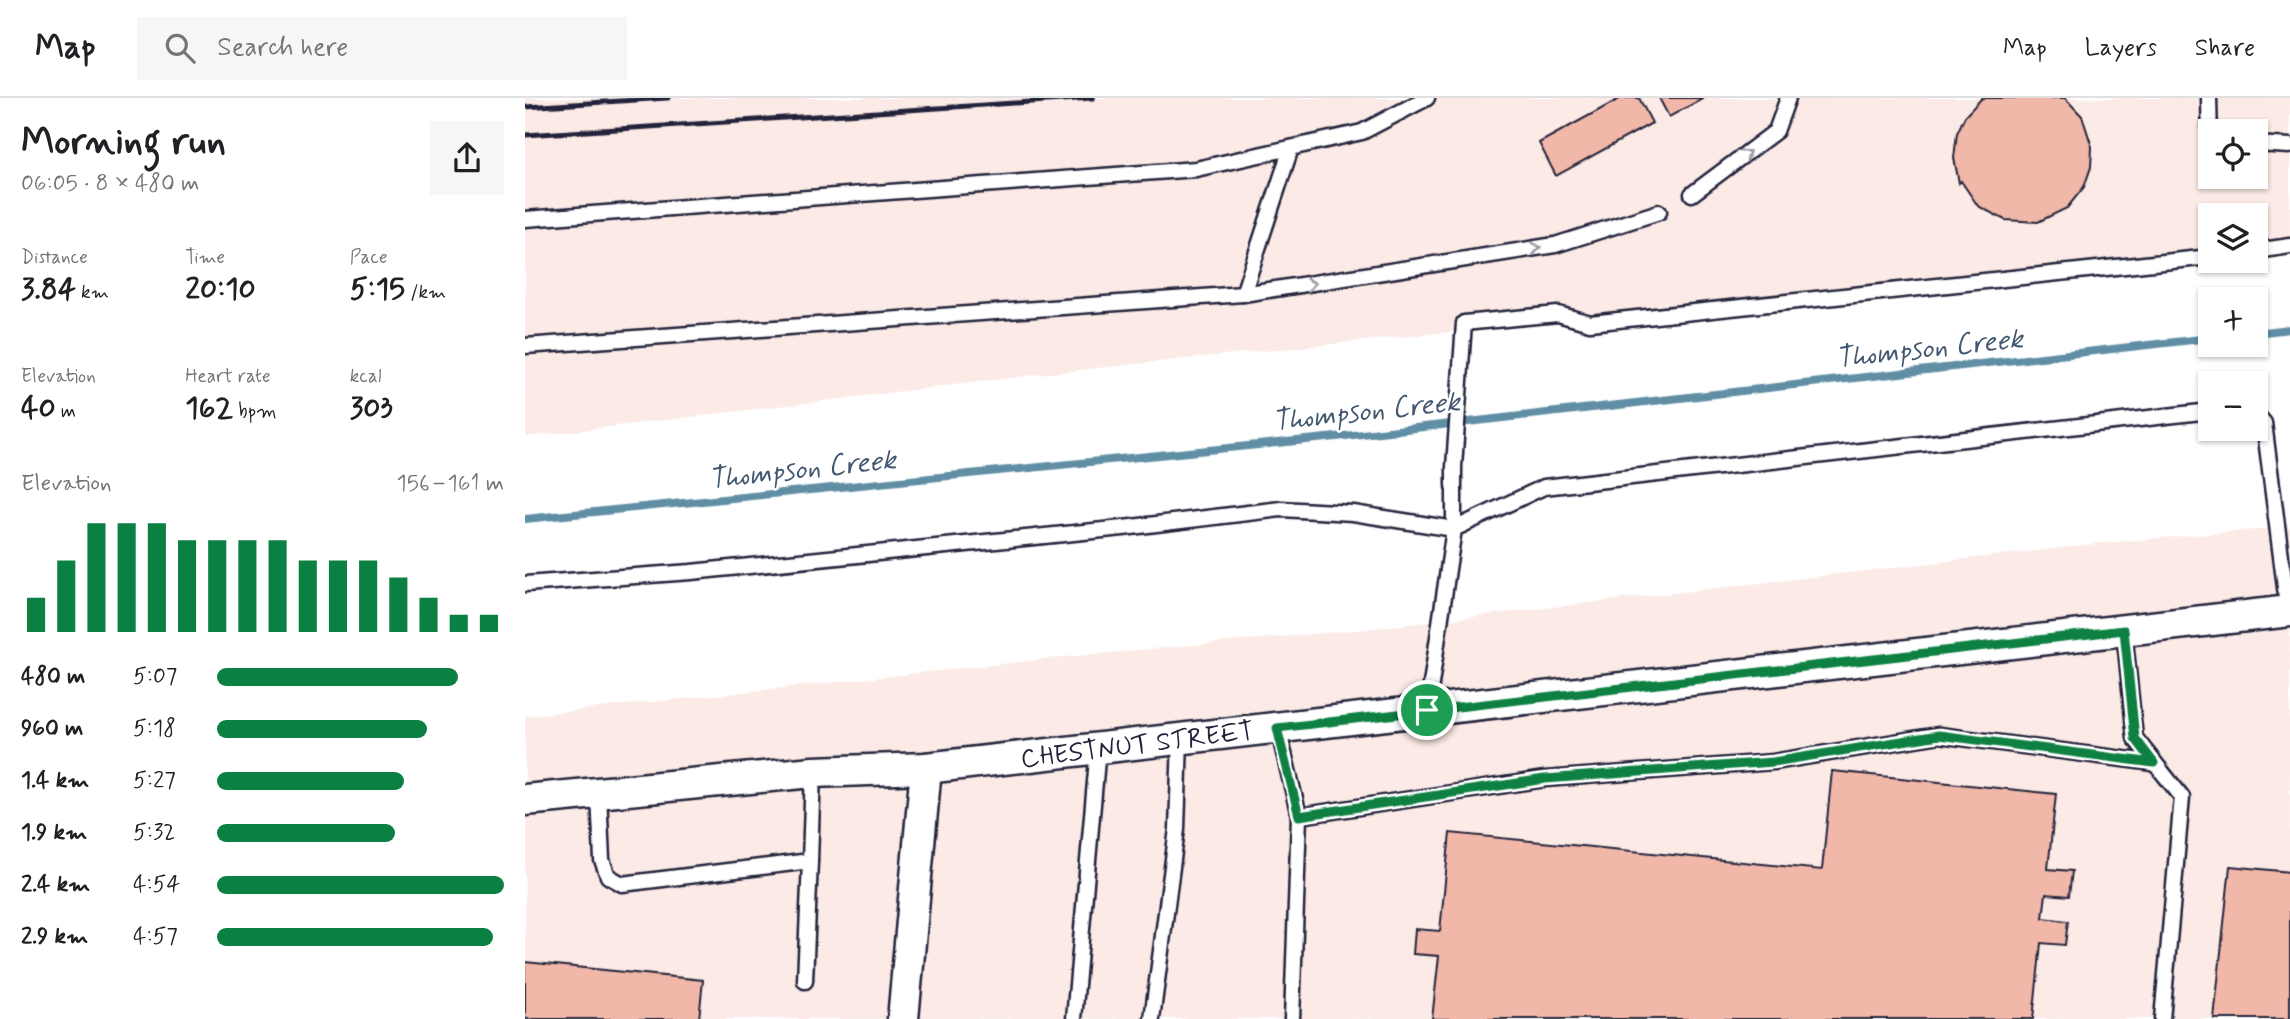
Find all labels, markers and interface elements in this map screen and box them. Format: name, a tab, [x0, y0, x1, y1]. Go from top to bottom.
search box	[137, 17, 627, 80]
text: Map	[35, 26, 95, 70]
icon: search	[161, 29, 199, 67]
text: Search here	[217, 31, 348, 65]
text: Map	[2003, 33, 2047, 64]
text: Layers	[2085, 33, 2157, 64]
text: Share	[2195, 33, 2255, 64]
text: Morning run	[21, 118, 226, 167]
map controls	[2198, 119, 2268, 441]
button: locate	[2198, 119, 2268, 189]
button: share	[430, 121, 504, 195]
one-way arrow	[1738, 149, 1751, 162]
text: 06:05 · 8 × 480 m	[21, 169, 199, 199]
button: layers	[2198, 203, 2268, 273]
one-way arrow	[1530, 241, 1542, 256]
text: Distance	[21, 245, 88, 270]
text: Time	[185, 245, 225, 270]
text: Pace	[350, 245, 387, 270]
text: 3.84	[21, 270, 76, 309]
text: 20:10	[185, 270, 256, 309]
text: 5:15	[350, 270, 405, 309]
one-way arrow	[1305, 276, 1317, 291]
text: km	[76, 280, 109, 305]
text: /km	[405, 280, 446, 305]
button: +	[2198, 287, 2268, 357]
water label: Thompson Creek	[1833, 321, 2027, 378]
text: Elevation	[21, 364, 96, 389]
text: Heart rate	[185, 364, 271, 389]
text: kcal	[350, 364, 382, 389]
button: −	[2198, 371, 2268, 441]
water label: Thompson Creek	[1270, 384, 1464, 441]
text: 40	[21, 389, 56, 428]
text: 162	[185, 389, 233, 428]
text: 303	[350, 389, 393, 428]
text: m	[56, 399, 76, 424]
text: bpm	[233, 399, 277, 424]
water label: Thompson Creek	[706, 442, 900, 499]
text: Elevation	[21, 469, 112, 499]
text: 156–161 m	[396, 469, 504, 499]
text: 480 m	[21, 662, 85, 692]
text: 5:07	[133, 662, 177, 692]
pin	[1397, 680, 1457, 740]
icon: arrive	[1408, 691, 1446, 729]
text: 960 m	[21, 714, 83, 744]
text: 5:18	[133, 714, 176, 744]
street label: CHESTNUT STREET	[1019, 715, 1256, 777]
text: 1.4 km	[21, 766, 89, 796]
text: 5:27	[133, 766, 176, 796]
text: 1.9 km	[21, 818, 87, 848]
text: 5:32	[133, 818, 175, 848]
text: 2.4 km	[21, 870, 90, 900]
text: 4:54	[133, 870, 180, 900]
text: 2.9 km	[21, 922, 88, 952]
text: 4:57	[133, 922, 178, 952]

